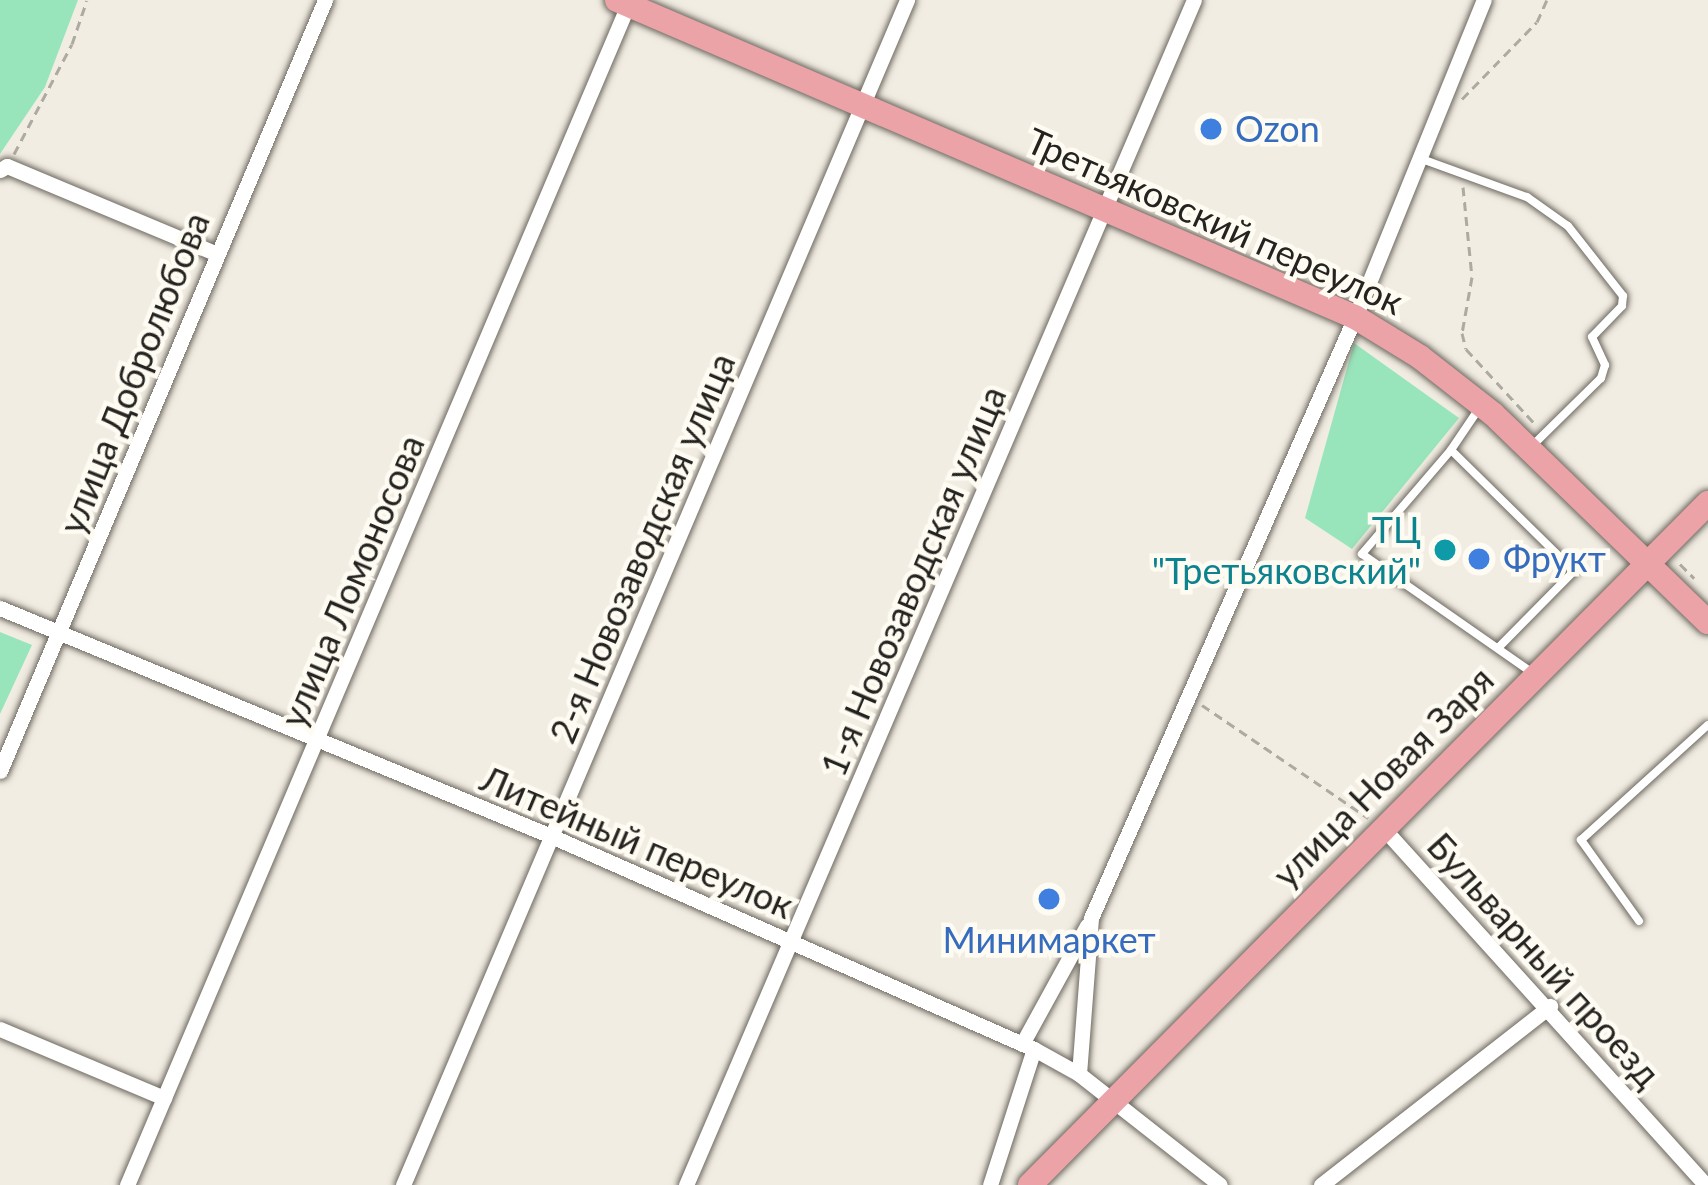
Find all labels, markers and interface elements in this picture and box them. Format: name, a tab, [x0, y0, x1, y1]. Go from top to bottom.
place label: Ozon	[1235, 107, 1320, 151]
marker: Ozon	[1198, 116, 1224, 142]
street label: Третьяковский переулок	[1020, 119, 1410, 323]
street label: улица Добролюбова	[50, 206, 218, 540]
street label: 2-я Новозаводская улица	[540, 347, 744, 749]
street label: 1-я Новозаводская улица	[811, 380, 1015, 782]
street label: улица Ломоносова	[271, 428, 433, 734]
place label: ТЦ "Третьяковский"	[1152, 507, 1421, 592]
marker: ТЦ "Третьяковский"	[1432, 537, 1458, 563]
place label: Фрукт	[1503, 537, 1606, 581]
marker: Фрукт	[1466, 546, 1492, 572]
street label: улица Новая Заря	[1264, 658, 1502, 896]
street label: Литейный переулок	[474, 757, 800, 927]
street label: Бульварный проезд	[1419, 824, 1669, 1096]
marker: Минимаркет	[1036, 886, 1062, 912]
place label: Минимаркет	[942, 918, 1156, 962]

